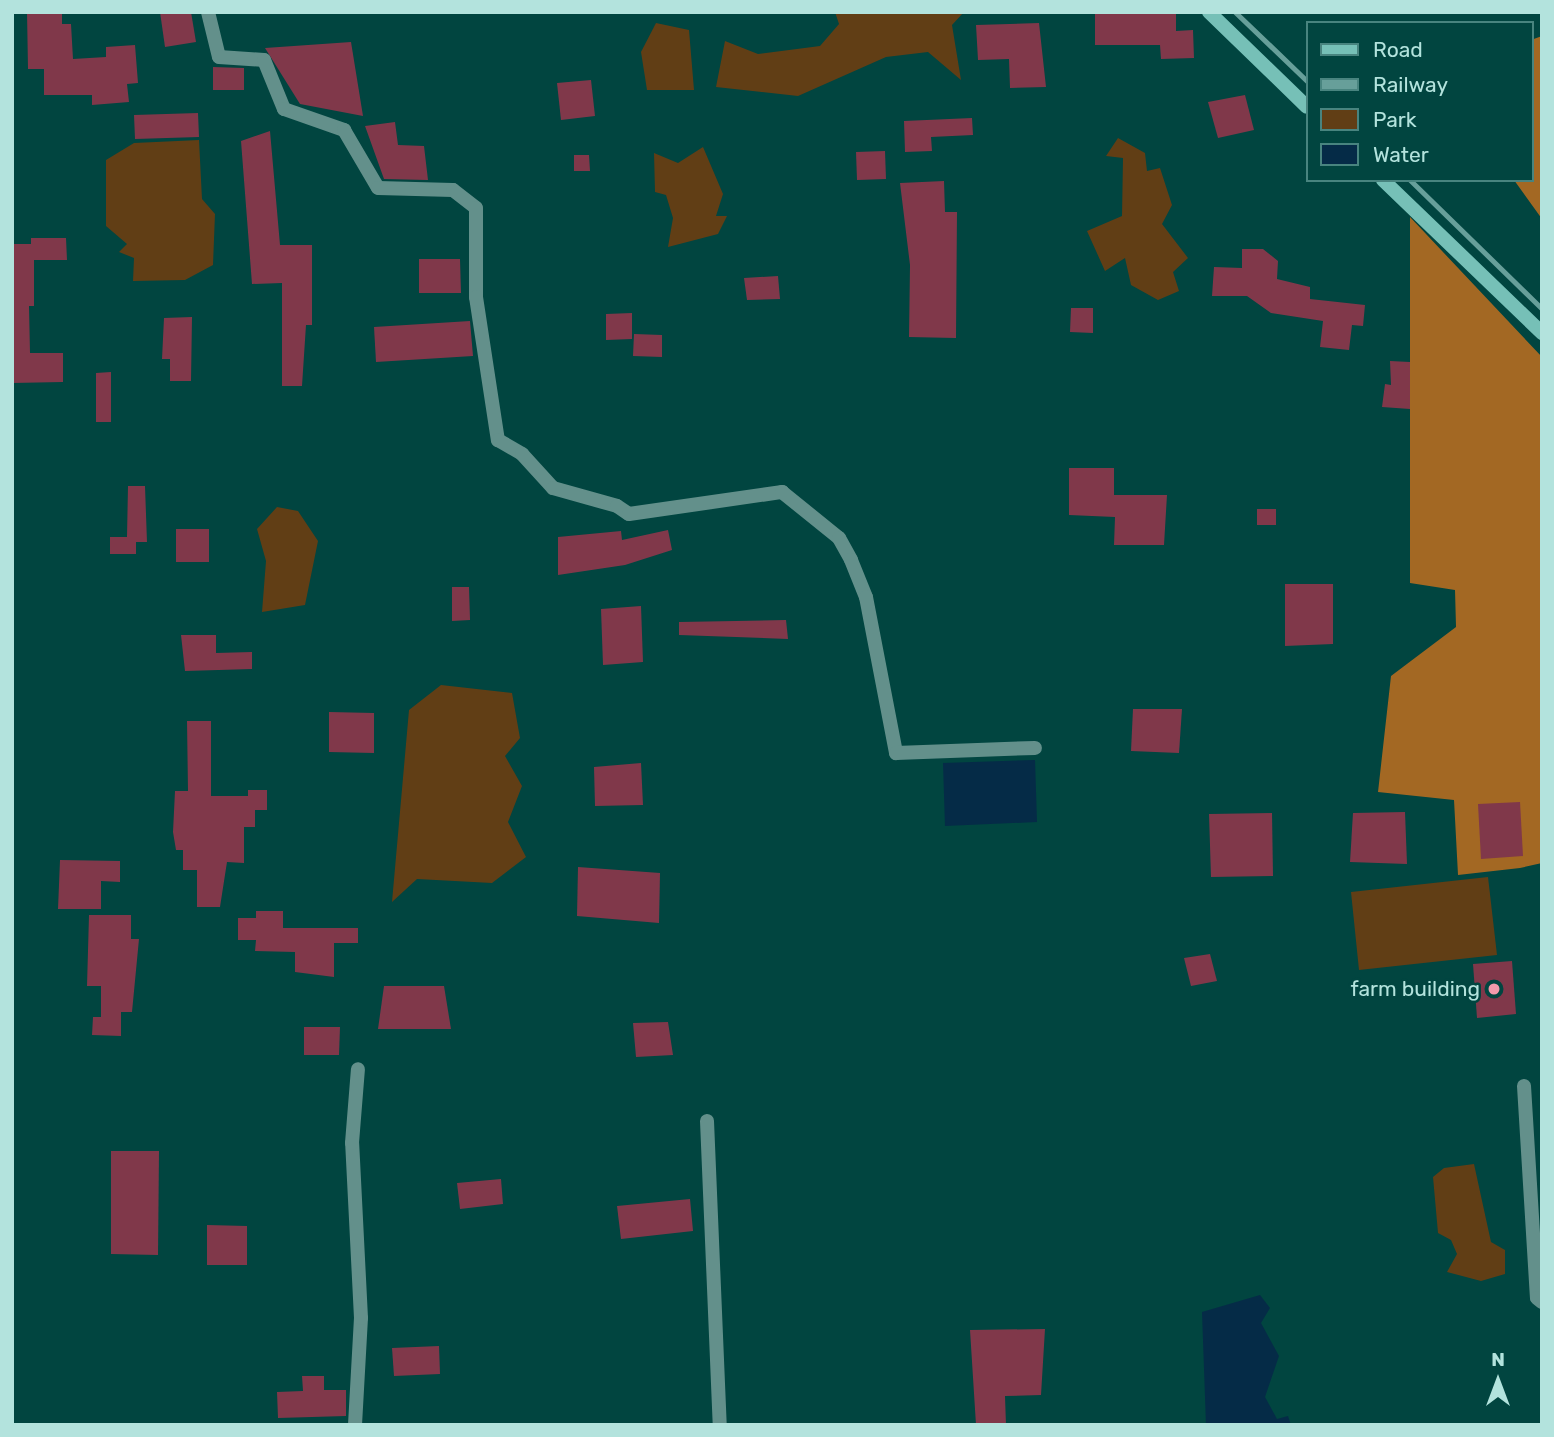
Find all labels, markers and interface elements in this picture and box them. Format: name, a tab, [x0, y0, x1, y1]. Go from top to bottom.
legend	[1306, 21, 1533, 182]
text: Road	[1373, 37, 1423, 62]
text: Railway	[1373, 72, 1448, 97]
text: Park	[1373, 107, 1417, 132]
text: Water	[1373, 142, 1429, 167]
place label: farm building	[1351, 976, 1480, 1002]
marker: farm building	[1486, 981, 1502, 997]
north arrow	[1463, 1346, 1533, 1416]
text: N	[1491, 1348, 1505, 1371]

